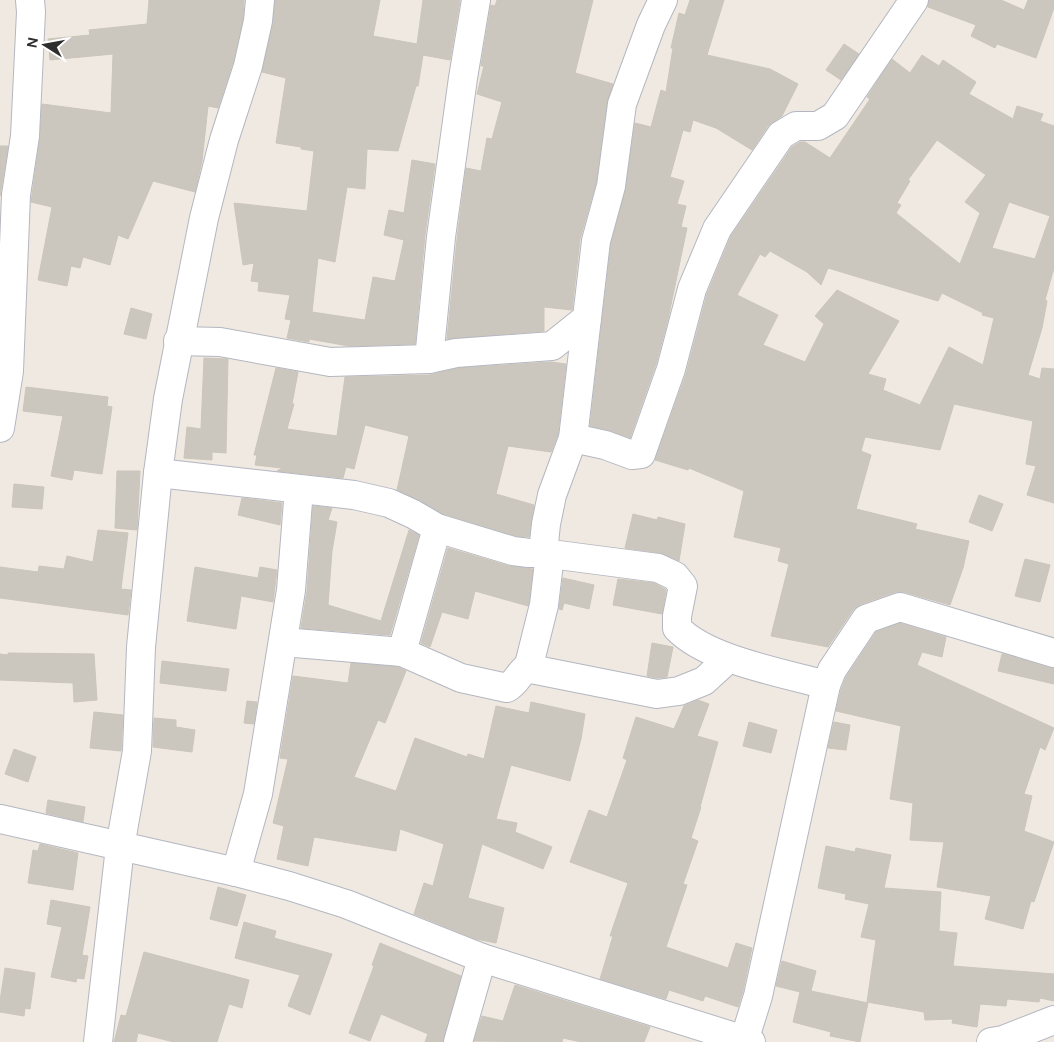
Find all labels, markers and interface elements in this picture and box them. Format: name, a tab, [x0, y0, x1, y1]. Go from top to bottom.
north arrow	[20, 20, 70, 70]
text: N	[22, 36, 42, 49]

